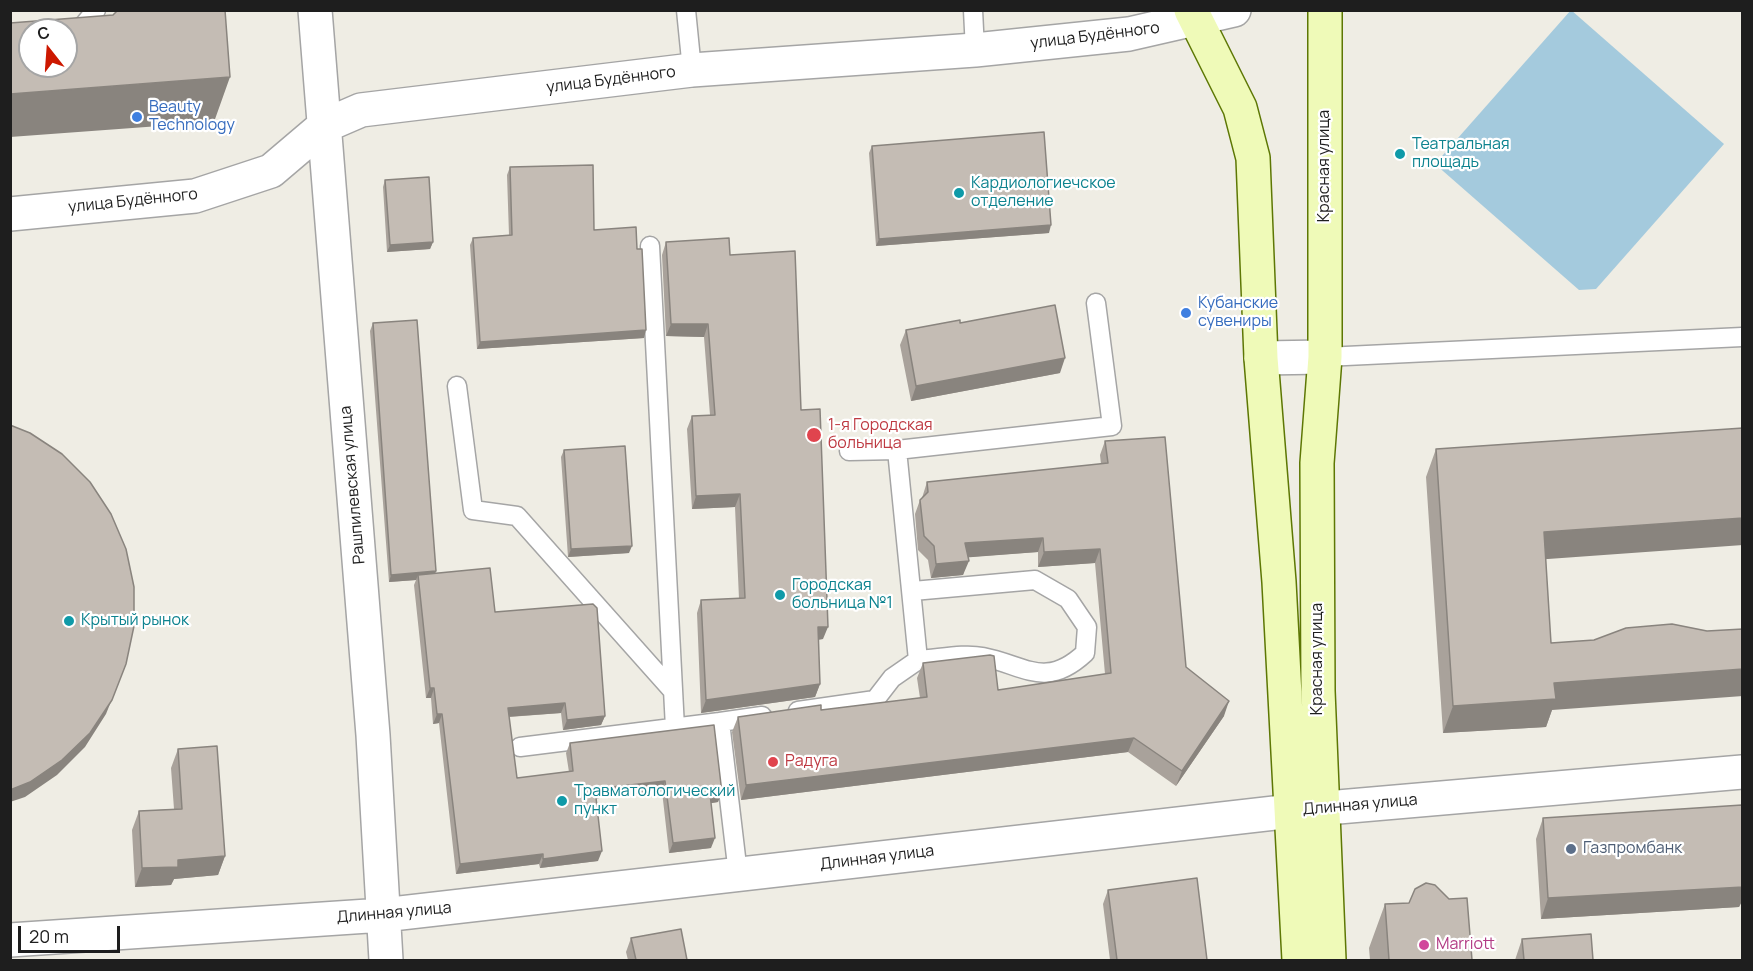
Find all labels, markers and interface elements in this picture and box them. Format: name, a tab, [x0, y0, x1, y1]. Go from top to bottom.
north arrow	[18, 18, 78, 78]
street label: улица Будённого	[1029, 19, 1161, 53]
text: С	[34, 20, 52, 45]
street label: улица Будённого	[545, 63, 677, 97]
place label: Beauty Technology	[149, 98, 235, 136]
marker: Beauty Technology	[130, 110, 144, 124]
street label: Красная улица	[1315, 110, 1335, 222]
place label: Театральная площадь	[1412, 135, 1510, 173]
marker: Театральная площадь	[1393, 147, 1407, 161]
place label: Кардиологиечское отделение	[971, 174, 1116, 212]
street label: улица Будённого	[67, 185, 199, 217]
marker: Кардиологиечское отделение	[952, 186, 966, 200]
place label: Кубанские сувениры	[1198, 294, 1278, 332]
marker: Кубанские сувениры	[1179, 306, 1193, 320]
street label: Рашпилевская улица	[337, 405, 369, 565]
place label: 1-я Городская больница	[828, 416, 933, 454]
marker: 1-я Городская больница	[805, 426, 823, 444]
place label: Городская больница №1	[792, 576, 893, 614]
marker: Городская больница №1	[773, 588, 787, 602]
street label: Красная улица	[1308, 603, 1328, 715]
place label: Крытый рынок	[81, 611, 189, 631]
marker: Крытый рынок	[62, 614, 76, 628]
place label: Радуга	[785, 752, 838, 772]
marker: Радуга	[766, 755, 780, 769]
place label: Травматологический пункт	[574, 782, 735, 820]
street label: Длинная улица	[1302, 790, 1418, 820]
marker: Травматологический пункт	[555, 794, 569, 808]
place label: Газпромбанк	[1583, 839, 1682, 859]
street label: Длинная улица	[819, 841, 935, 875]
marker: Газпромбанк	[1564, 842, 1578, 856]
street label: Длинная улица	[336, 898, 452, 928]
scale bar	[21, 914, 123, 952]
text: 20 m	[29, 924, 69, 948]
place label: Marriott	[1436, 935, 1495, 955]
marker: Marriott	[1417, 938, 1431, 952]

